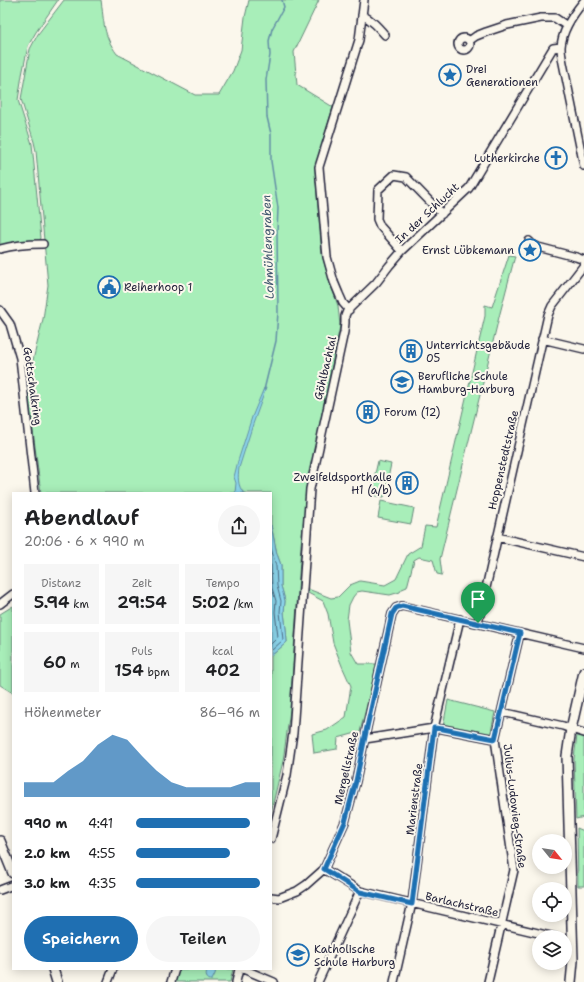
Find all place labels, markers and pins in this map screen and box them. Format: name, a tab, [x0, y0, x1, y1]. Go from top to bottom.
place icon: Drei Generationen	[437, 62, 463, 88]
place label: Drei Generationen	[466, 62, 538, 90]
church icon: Lutherkirche	[543, 145, 569, 171]
place label: Lutherkirche	[474, 151, 540, 166]
place icon: Ernst Lübkemann	[517, 237, 543, 263]
place label: Ernst Lübkemann	[422, 243, 514, 258]
public building icon: Reiherhoop 1	[96, 274, 122, 300]
place label: Reiherhoop 1	[124, 280, 192, 295]
building icon: Unterrichtsgebäude 05	[398, 338, 424, 364]
place label: Unterrichtsgebäude 05	[426, 338, 530, 366]
school or university icon: Berufliche Schule Hamburg-Harburg	[389, 369, 415, 395]
place label: Berufliche Schule Hamburg-Harburg	[418, 369, 515, 397]
building icon: Forum (12)	[355, 399, 381, 425]
place label: Forum (12)	[384, 405, 440, 420]
place label: Zweifeldsporthalle H1 (a/b)	[294, 470, 392, 498]
building icon: Zweifeldsporthalle H1 (a/b)	[394, 470, 420, 496]
pin	[461, 582, 495, 623]
school or university icon: Katholische Schule Harburg	[285, 942, 311, 968]
place label: Katholische Schule Harburg	[314, 942, 396, 970]

